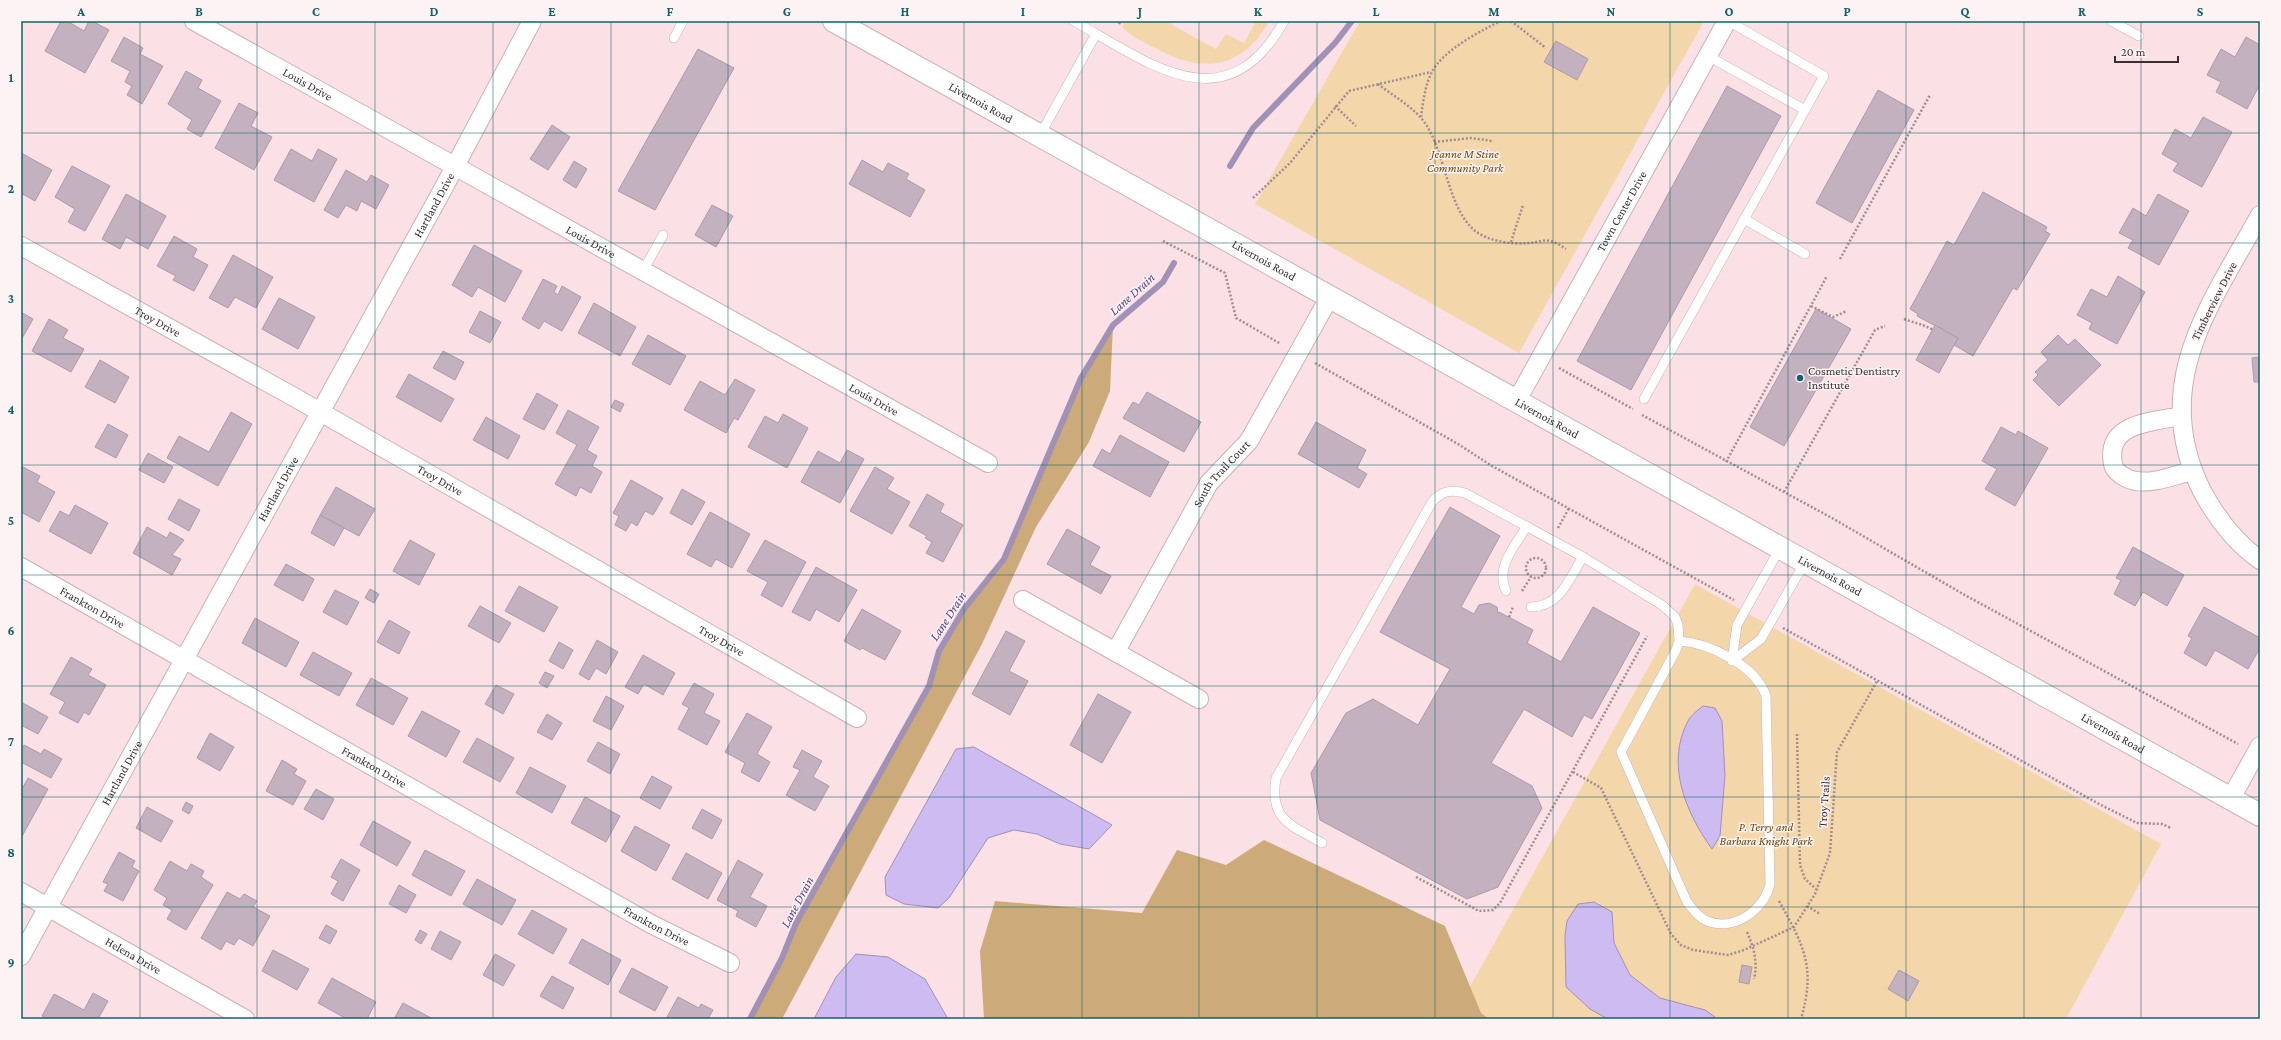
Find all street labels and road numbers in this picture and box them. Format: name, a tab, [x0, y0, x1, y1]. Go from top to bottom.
street label: Louis Drive	[280, 65, 335, 104]
street label: Livernois Road	[946, 79, 1016, 126]
street label: Town Center Drive	[1594, 168, 1650, 254]
street label: Hartland Drive	[411, 170, 457, 240]
street label: Louis Drive	[563, 222, 618, 261]
street label: Livernois Road	[1229, 237, 1299, 284]
street label: Timberview Drive	[2188, 259, 2240, 343]
street label: Troy Drive	[132, 303, 183, 340]
street label: Louis Drive	[847, 380, 901, 419]
street label: Livernois Road	[1513, 395, 1582, 442]
street label: South Trail Court	[1190, 437, 1254, 510]
street label: Hartland Drive	[255, 454, 301, 524]
street label: Troy Drive	[415, 462, 465, 499]
street label: Livernois Road	[1796, 552, 1865, 599]
street label: Frankton Drive	[57, 584, 127, 631]
street label: Troy Drive	[696, 622, 747, 659]
street label: Livernois Road	[2079, 710, 2148, 757]
street label: Hartland Drive	[98, 738, 145, 808]
street label: Frankton Drive	[339, 743, 409, 791]
street label: Troy Trails	[1815, 776, 1833, 828]
street label: Frankton Drive	[621, 903, 692, 949]
street label: Helena Drive	[103, 934, 164, 977]

